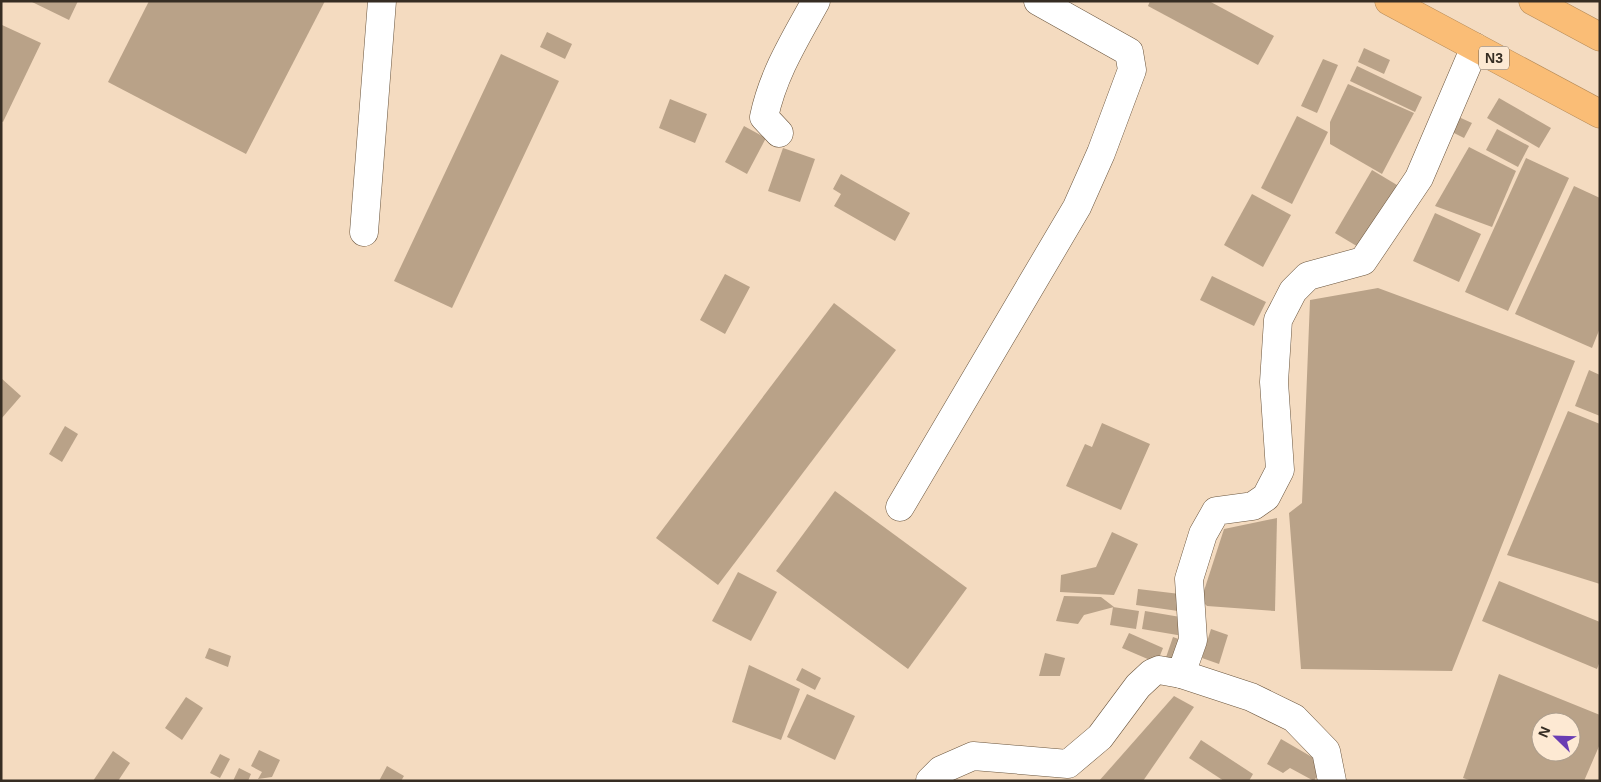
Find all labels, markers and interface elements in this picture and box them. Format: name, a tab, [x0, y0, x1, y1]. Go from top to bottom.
road number: N3	[1479, 46, 1509, 70]
north arrow	[1531, 712, 1581, 762]
text: N	[1535, 724, 1553, 740]

